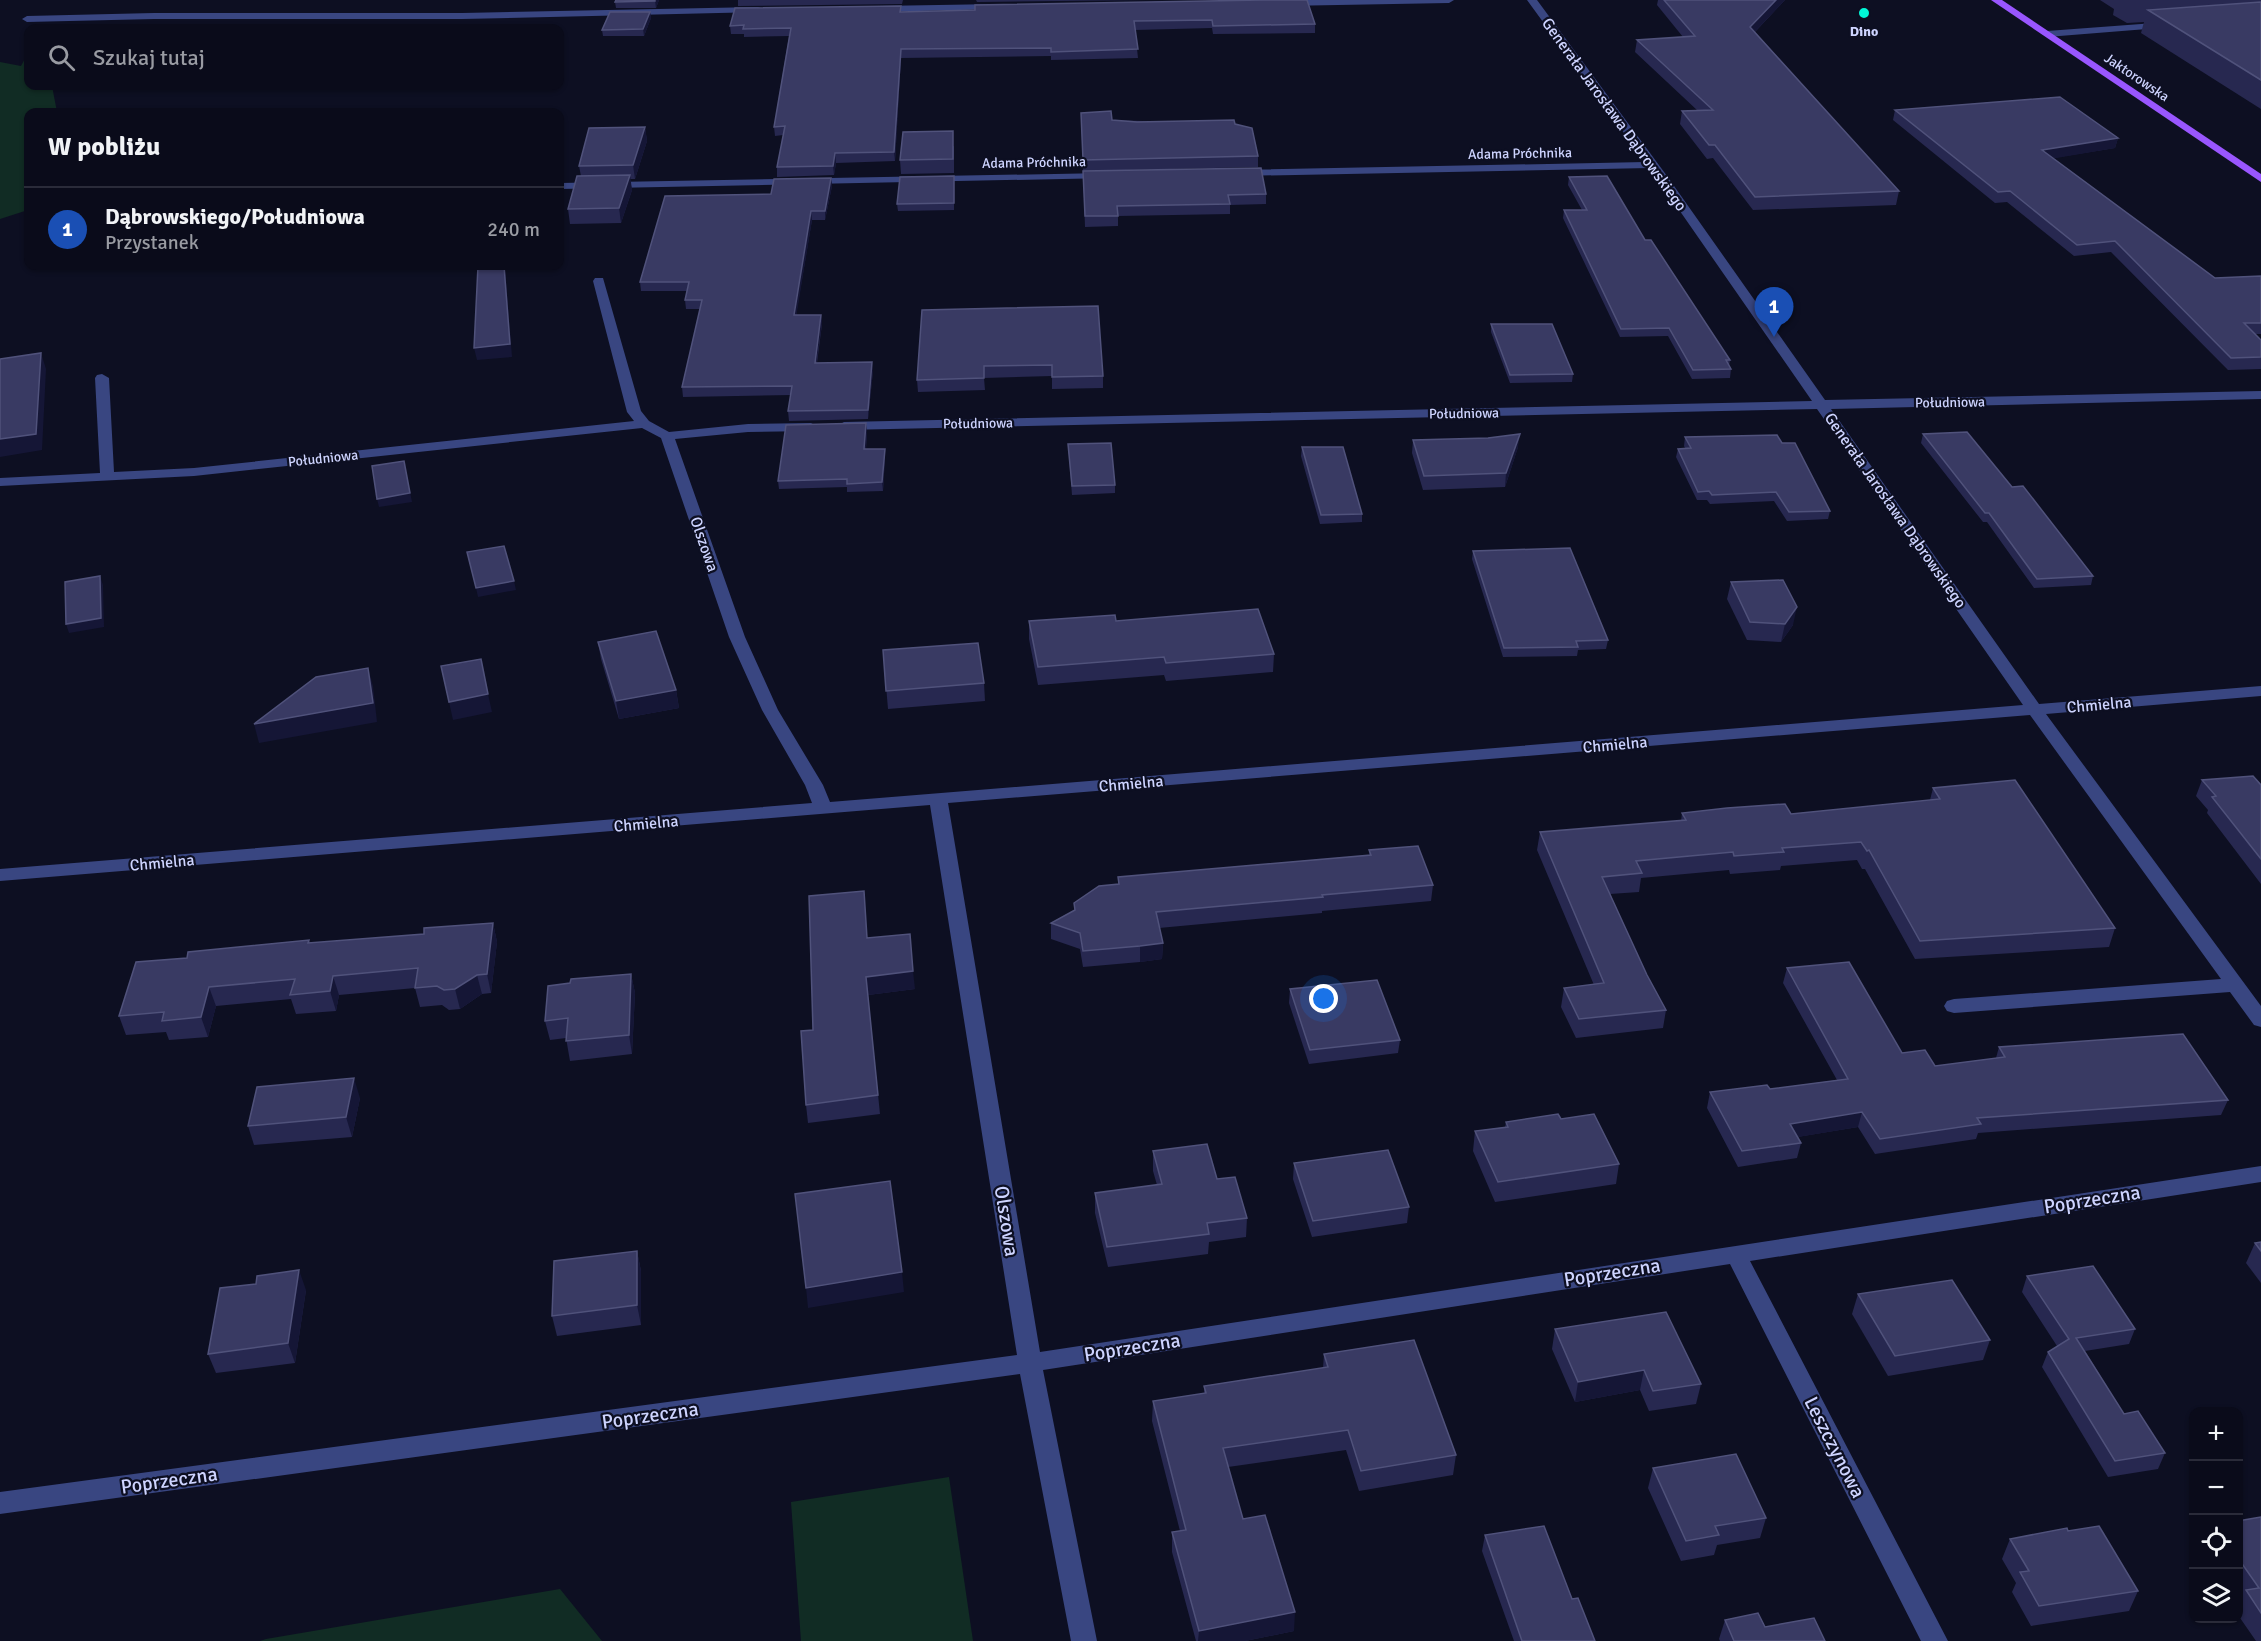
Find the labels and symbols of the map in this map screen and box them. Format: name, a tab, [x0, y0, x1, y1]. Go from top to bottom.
marker: Dino	[1857, 6, 1871, 20]
street label: Generała Jarosława Dąbrowskiego	[1537, 14, 1691, 215]
place label: Dino	[1850, 23, 1878, 40]
street label: Jaktorowska	[2101, 50, 2172, 105]
street label: Adama Próchnika	[1468, 144, 1572, 163]
street label: Adama Próchnika	[982, 153, 1086, 172]
pin: 1	[1754, 288, 1794, 337]
street label: Południowa	[1915, 393, 1985, 412]
street label: Południowa	[1429, 404, 1499, 423]
street label: Generała Jarosława Dąbrowskiego	[1820, 409, 1971, 612]
street label: Południowa	[943, 414, 1013, 433]
street label: Południowa	[287, 446, 359, 471]
street label: Olszowa	[685, 514, 723, 574]
street label: Chmielna	[2066, 692, 2132, 718]
street label: Chmielna	[1582, 732, 1648, 758]
street label: Chmielna	[1098, 771, 1164, 797]
street label: Chmielna	[613, 811, 679, 837]
street label: Chmielna	[129, 850, 195, 876]
your location	[1309, 984, 1338, 1013]
street label: Poprzeczna	[2042, 1180, 2142, 1219]
street label: Olszowa	[989, 1184, 1024, 1258]
street label: Poprzeczna	[1562, 1253, 1662, 1292]
street label: Poprzeczna	[1082, 1328, 1182, 1367]
street label: Leszczynowa	[1798, 1392, 1871, 1502]
street label: Poprzeczna	[600, 1396, 700, 1435]
street label: Poprzeczna	[119, 1461, 219, 1500]

